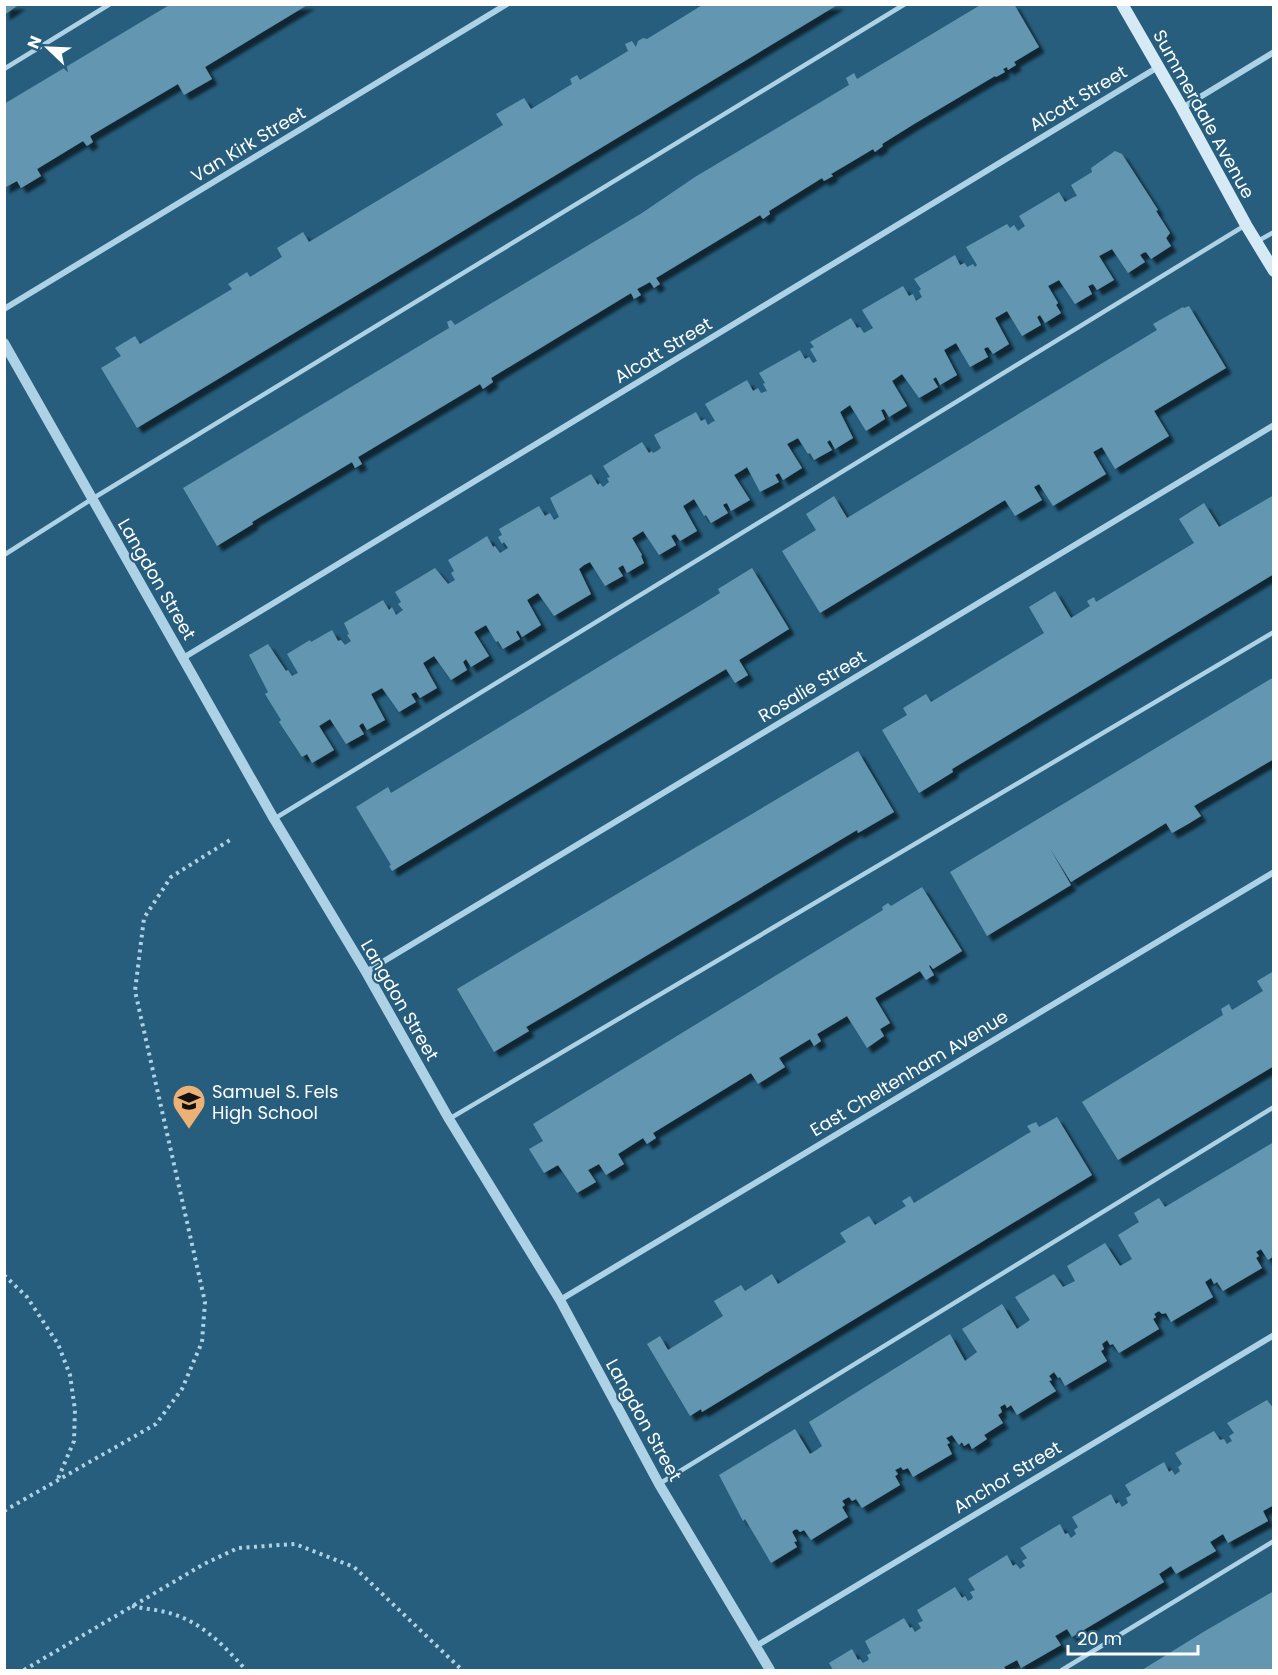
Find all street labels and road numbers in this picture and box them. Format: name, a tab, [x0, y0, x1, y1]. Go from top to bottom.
street label: Summerdale Avenue	[1147, 25, 1261, 203]
street label: Alcott Street	[1025, 59, 1131, 137]
street label: Van Kirk Street	[186, 100, 310, 188]
street label: Alcott Street	[610, 311, 716, 389]
street label: Langdon Street	[112, 514, 202, 644]
street label: Rosalie Street	[753, 644, 871, 728]
street label: Langdon Street	[355, 935, 445, 1065]
street label: East Cheltenham Avenue	[805, 1004, 1013, 1142]
street label: Langdon Street	[600, 1354, 688, 1486]
street label: Anchor Street	[948, 1435, 1066, 1519]

